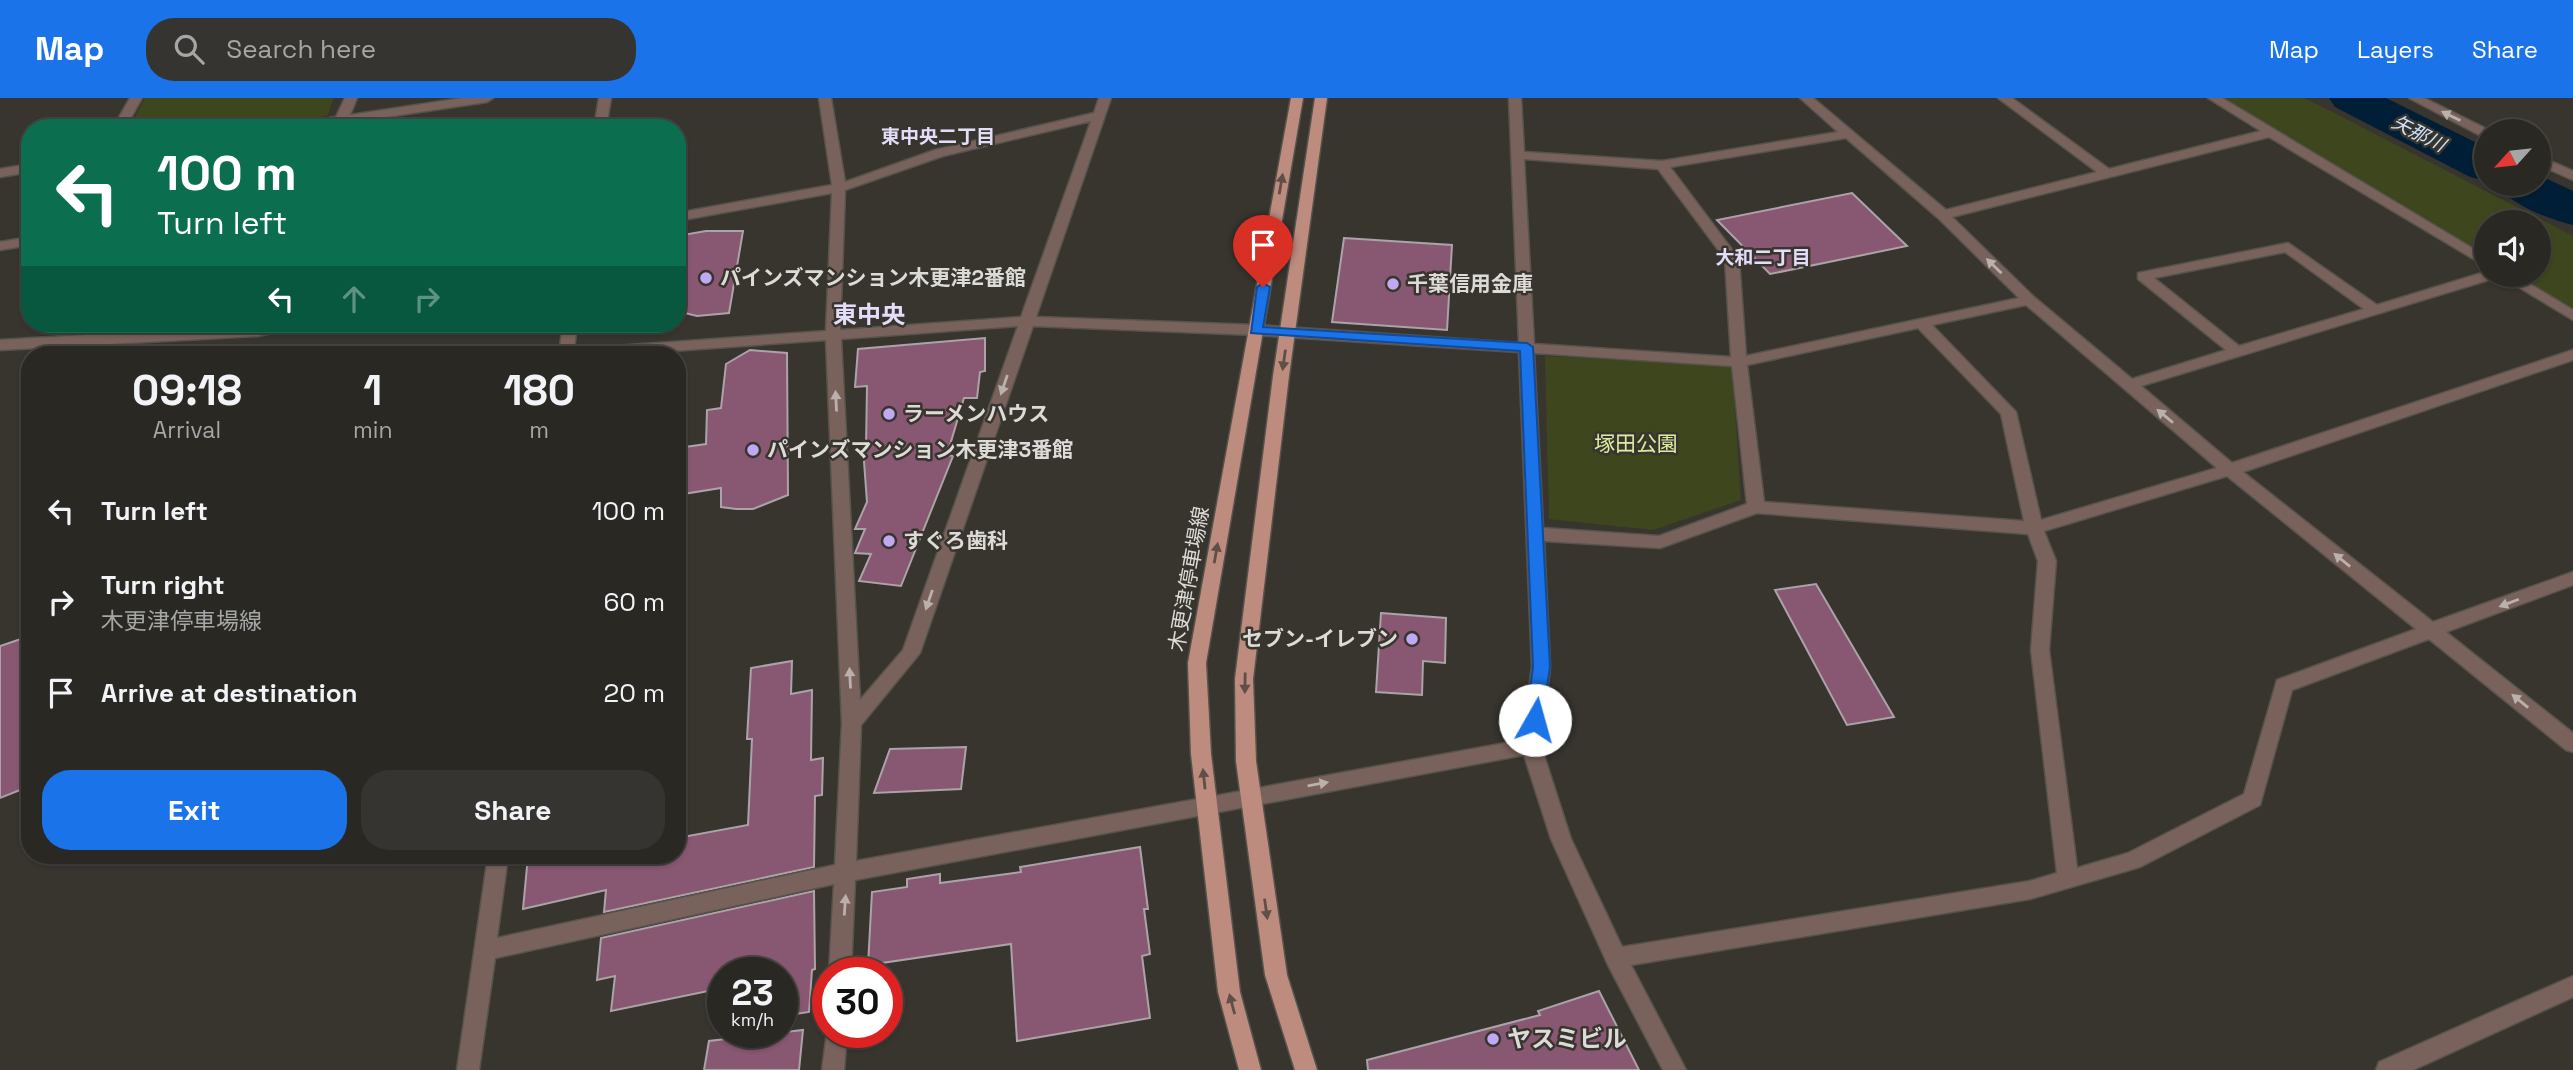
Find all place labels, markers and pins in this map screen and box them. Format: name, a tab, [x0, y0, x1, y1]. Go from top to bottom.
pin	[1233, 215, 1293, 287]
place label: パインズマンション木更津2番館	[720, 264, 1026, 291]
marker: パインズマンション木更津2番館	[698, 270, 714, 286]
place label: 千葉信用金庫	[1407, 270, 1533, 297]
marker: 千葉信用金庫	[1385, 276, 1401, 292]
place label: ラーメンハウス	[903, 400, 1049, 427]
marker: ラーメンハウス	[881, 406, 897, 422]
place label: パインズマンション木更津3番館	[767, 436, 1073, 463]
marker: パインズマンション木更津3番館	[745, 442, 761, 458]
place label: すぐろ歯科	[903, 527, 1008, 554]
marker: すぐろ歯科	[881, 533, 897, 549]
place label: セブン-イレブン	[1242, 625, 1398, 652]
marker: セブン-イレブン	[1404, 631, 1420, 647]
place label: ヤスミビル	[1507, 1023, 1627, 1054]
marker: ヤスミビル	[1485, 1031, 1501, 1047]

